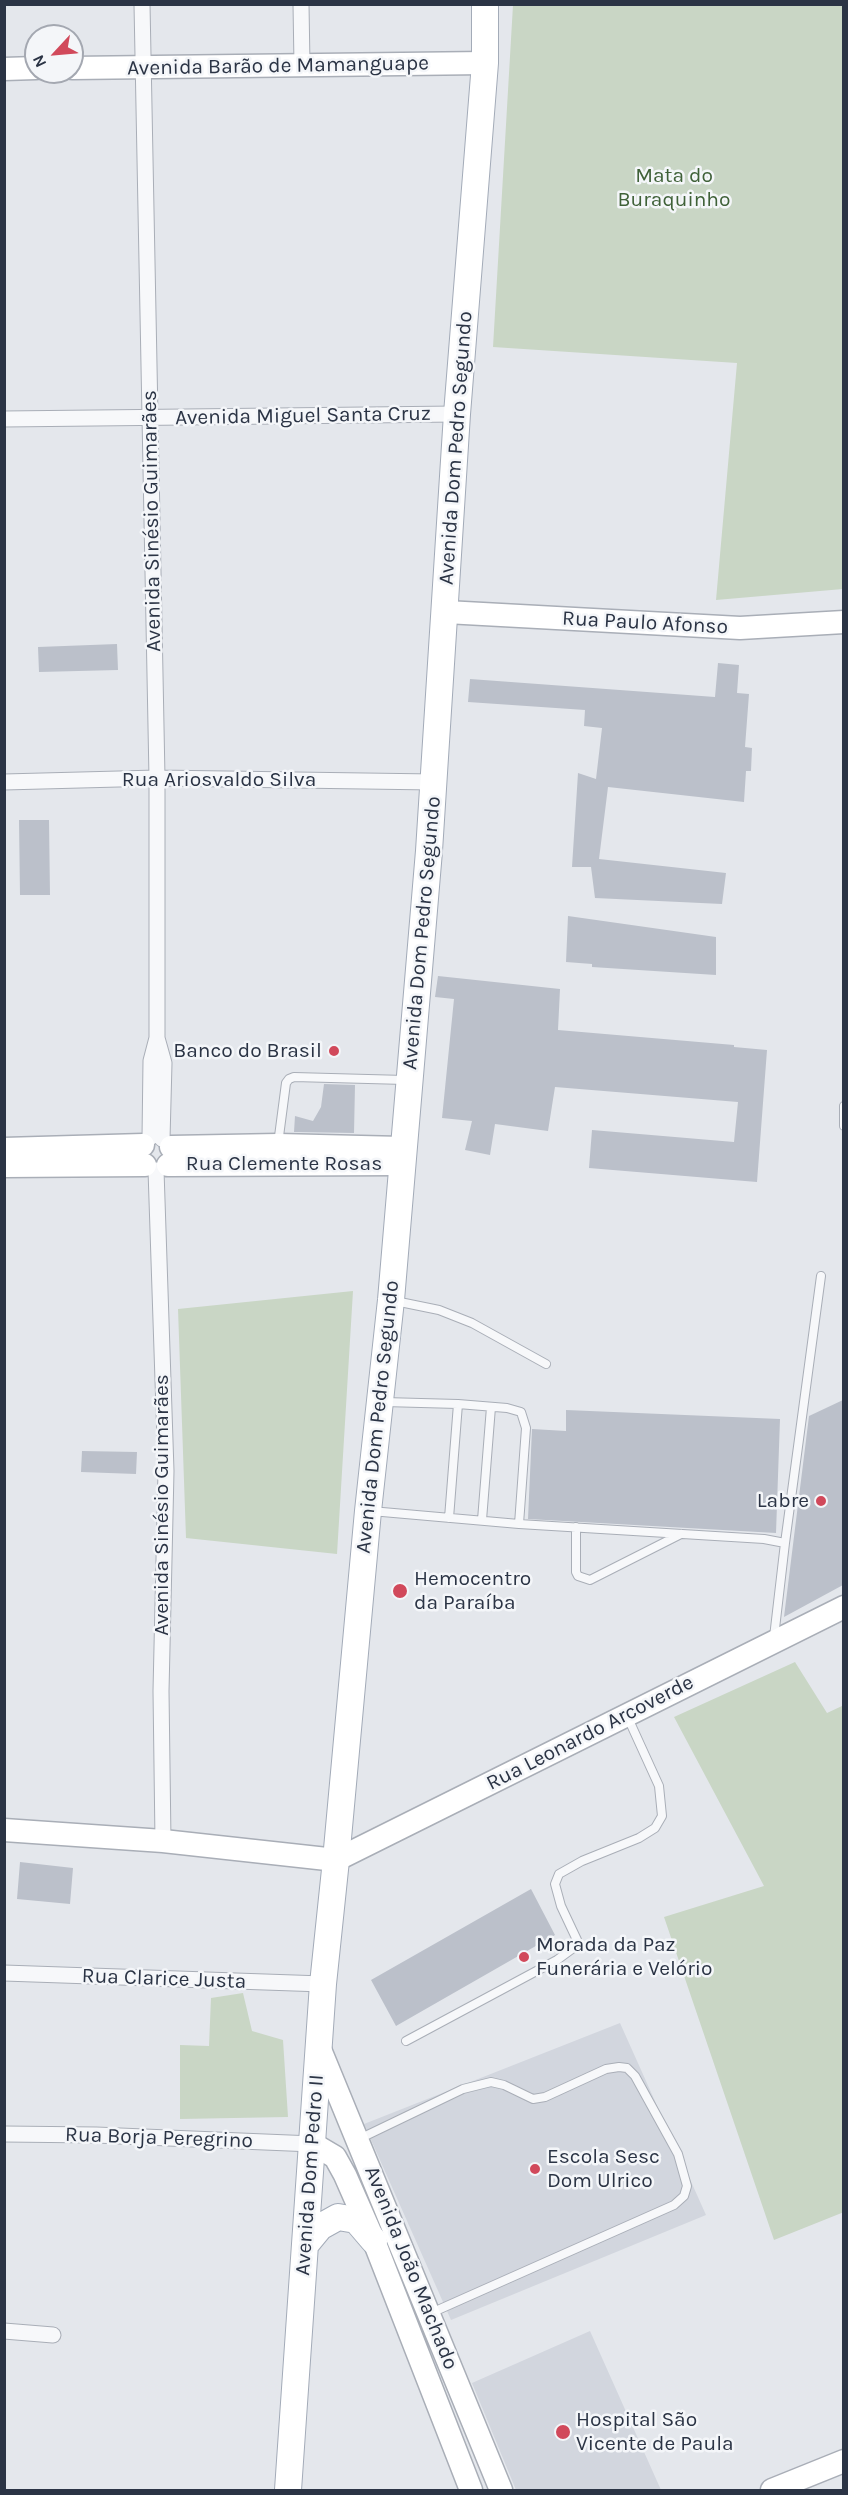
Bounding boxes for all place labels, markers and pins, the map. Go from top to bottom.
place label: Banco do Brasil [173,1038,322,1064]
marker: Banco do Brasil [327,1044,341,1058]
place label: Labre [757,1488,809,1514]
marker: Labre [814,1494,828,1508]
place label: Hemocentro da Paraíba [414,1566,531,1616]
marker: Hemocentro da Paraíba [391,1582,409,1600]
place label: Morada da Paz Funerária e Velório [536,1932,713,1982]
marker: Morada da Paz Funerária e Velório [517,1950,531,1964]
place label: Escola Sesc Dom Ulrico [547,2144,660,2194]
marker: Escola Sesc Dom Ulrico [528,2162,542,2176]
place label: Hospital São Vicente de Paula [576,2407,734,2457]
marker: Hospital São Vicente de Paula [554,2423,572,2441]

